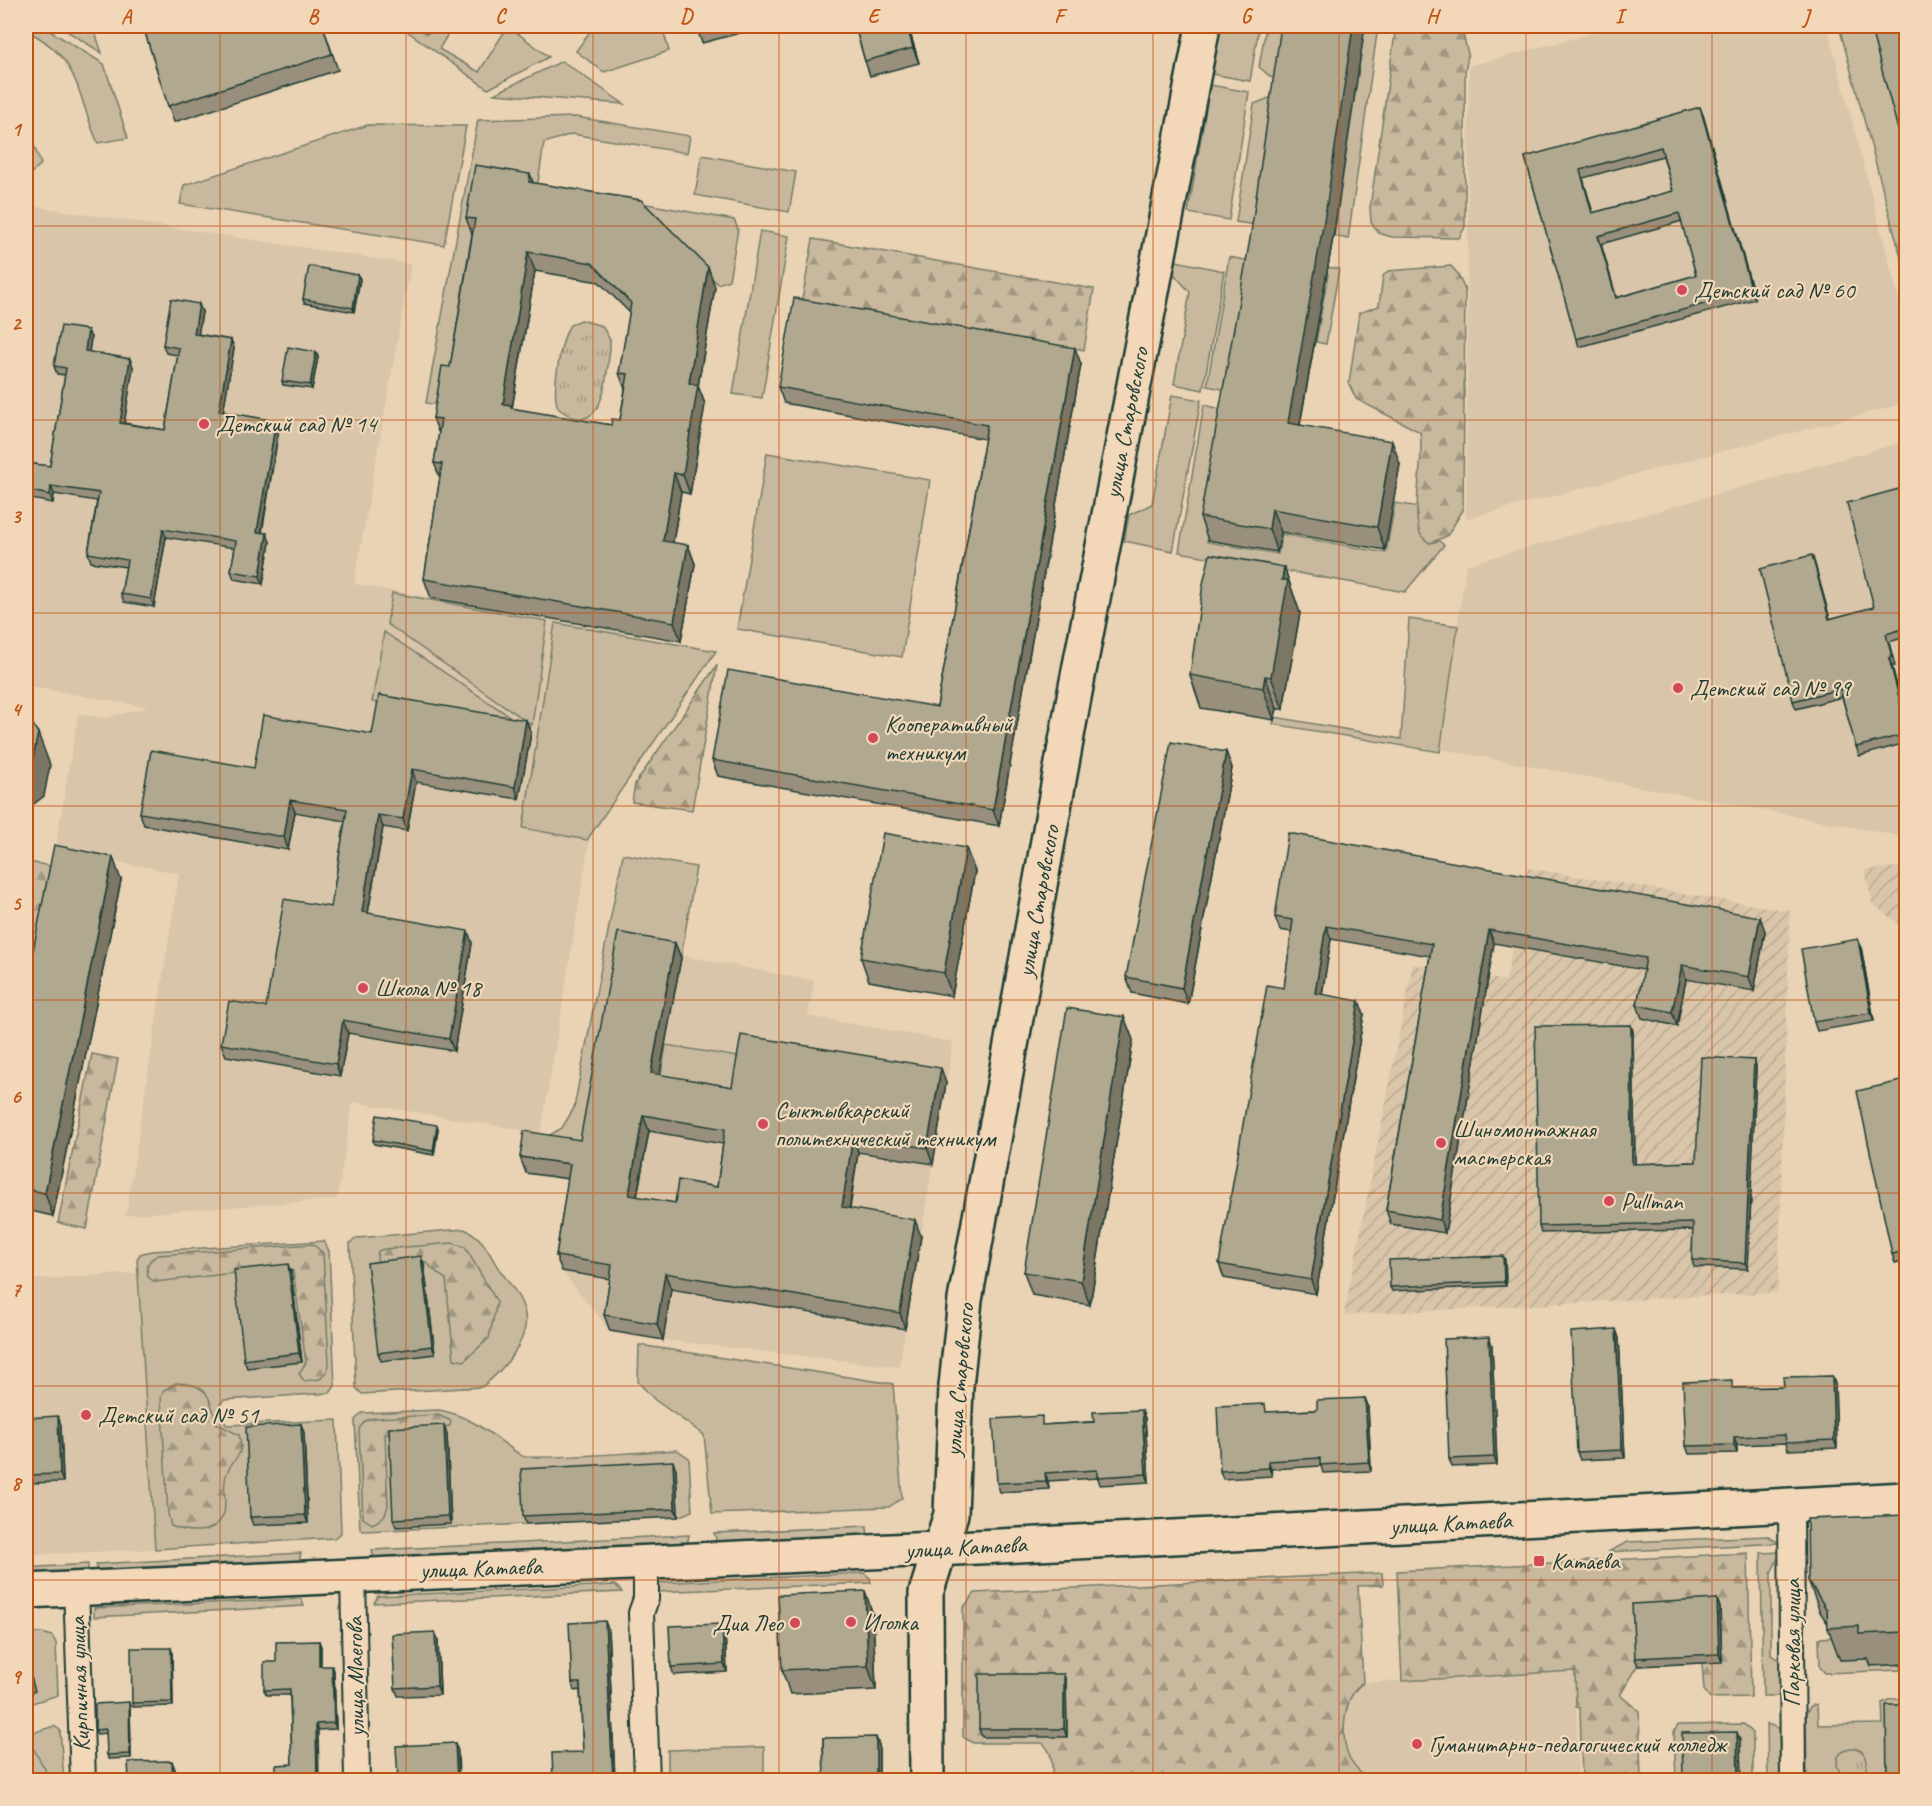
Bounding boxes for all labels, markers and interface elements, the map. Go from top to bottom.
text: A [121,4,133,29]
text: B [308,4,320,29]
text: C [495,4,507,29]
text: D [680,4,694,29]
text: E [868,4,882,29]
text: F [1054,4,1068,29]
text: G [1241,4,1254,29]
text: H [1426,4,1441,29]
text: I [1615,4,1628,29]
text: J [1801,4,1813,29]
text: 1 [12,117,23,142]
place label: Детский сад № 60 [1694,275,1857,305]
marker: Детский сад № 60 [1675,283,1689,297]
text: 2 [12,311,23,336]
street label: улица Старовского [1096,343,1156,503]
place label: Детский сад № 14 [216,409,379,439]
marker: Детский сад № 14 [197,417,211,431]
text: 3 [12,504,23,529]
place label: Детский сад № 99 [1690,673,1853,703]
marker: Детский сад № 99 [1671,681,1685,695]
text: 4 [12,697,24,722]
place label: Кооперативный техникум [885,709,1014,767]
marker: Кооперативный техникум [866,731,880,745]
street label: улица Старовского [1010,821,1066,981]
text: 5 [12,891,23,916]
place label: Школа № 18 [375,973,483,1003]
marker: Школа № 18 [356,981,370,995]
text: 6 [11,1084,22,1109]
place label: Сыктывкарский политехнический техникум [775,1095,997,1153]
place label: Шиномонтажная мастерская [1453,1114,1597,1172]
marker: Сыктывкарский политехнический техникум [756,1117,770,1131]
marker: Шиномонтажная мастерская [1434,1136,1448,1150]
place label: Pullman [1621,1186,1684,1216]
marker: Pullman [1602,1194,1616,1208]
text: 7 [12,1277,23,1302]
street label: улица Старовского [937,1301,981,1460]
place label: Детский сад № 51 [98,1400,260,1430]
marker: Детский сад № 51 [79,1408,93,1422]
text: 8 [12,1471,24,1496]
street label: улица Катаева [1387,1505,1514,1541]
street label: улица Катаева [902,1529,1029,1565]
place label: Катаева [1551,1546,1621,1576]
street label: улица Катаева [418,1551,544,1585]
marker: Катаева [1532,1554,1546,1568]
street label: Парковая улица [1777,1578,1807,1707]
place label: Иголка [863,1607,919,1637]
place label: Диа Лео [713,1608,785,1638]
street label: Кирпичная улица [62,1614,96,1752]
street label: улица Маегова [339,1615,371,1739]
marker: Иголка [844,1615,858,1629]
marker: Диа Лео [788,1616,802,1630]
text: 9 [12,1664,23,1689]
place label: Гуманитарно-педагогический колледж [1429,1729,1729,1759]
marker: Гуманитарно-педагогический колледж [1410,1737,1424,1751]

